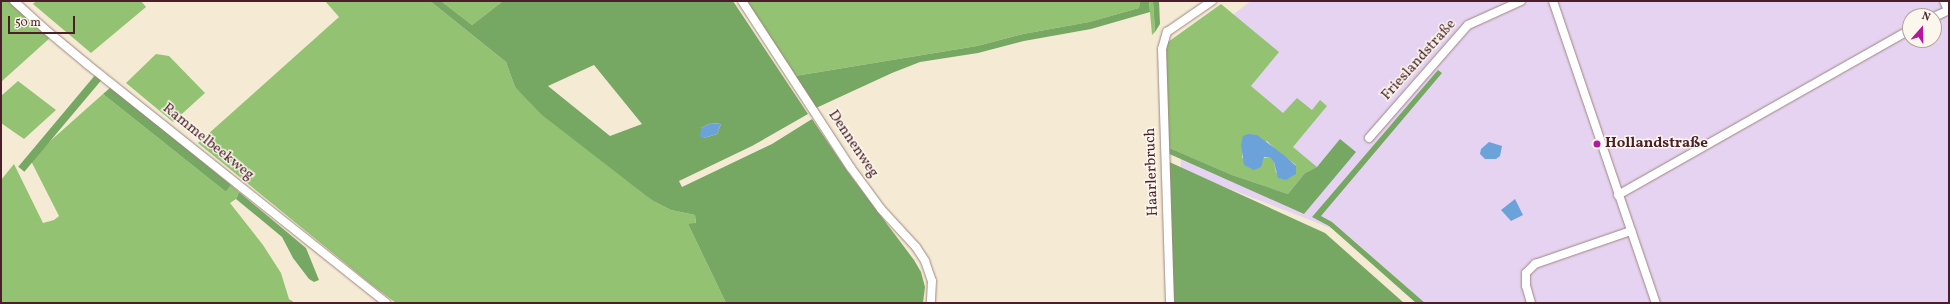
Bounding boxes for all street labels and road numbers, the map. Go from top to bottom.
street label: Frieslandstraße [1378,16,1460,104]
street label: Rammelbeekweg [159,100,257,184]
street label: Dennenweg [824,107,882,181]
street label: Haarlerbruch [1141,127,1163,217]

